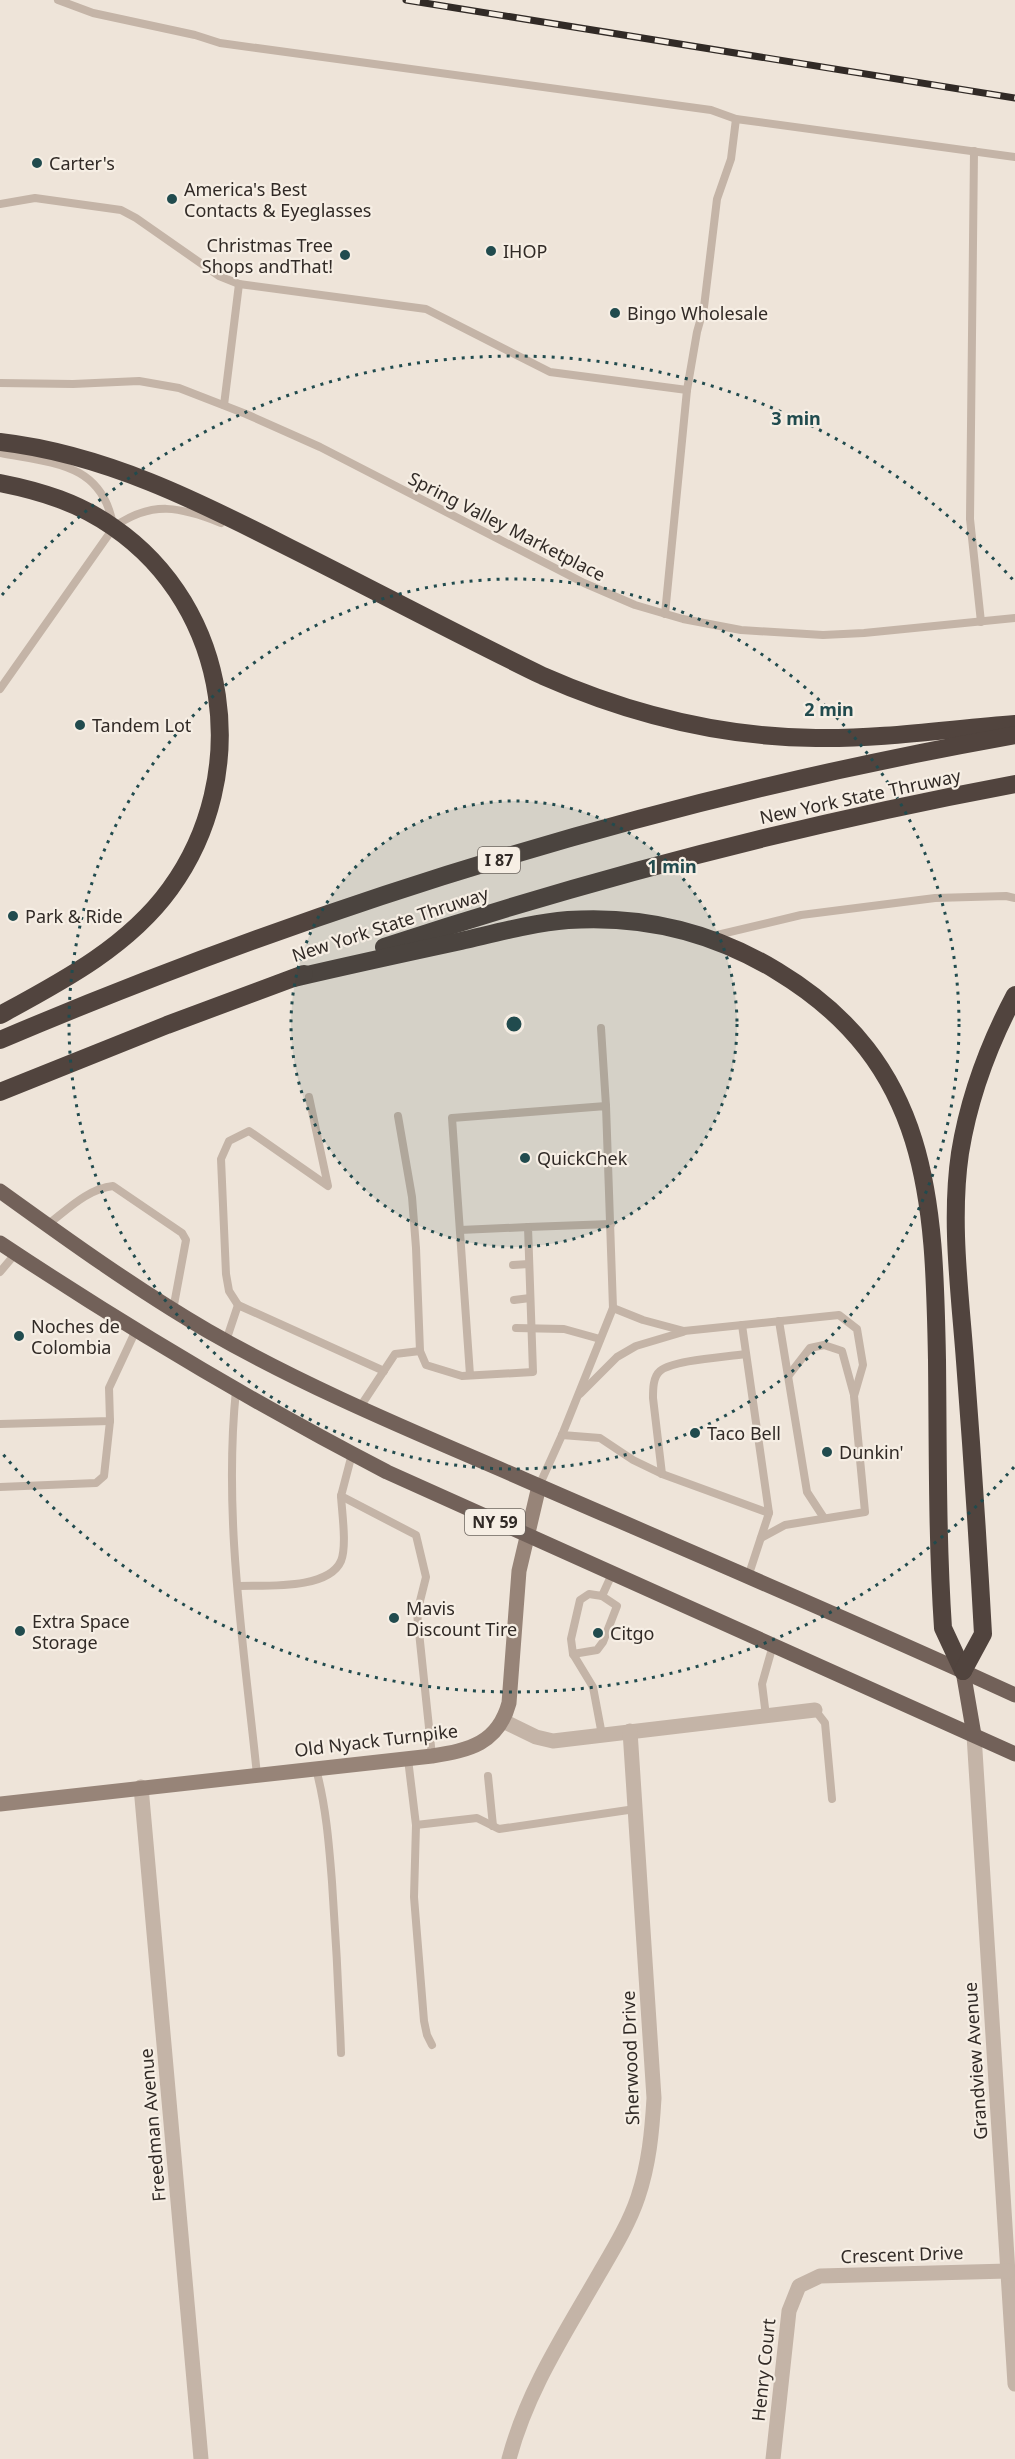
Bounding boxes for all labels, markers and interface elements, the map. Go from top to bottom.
place label: Carter's [49,151,115,175]
marker: Carter's [30,156,44,170]
place label: America's Best Contacts & Eyeglasses [184,177,371,222]
marker: America's Best Contacts & Eyeglasses [165,192,179,206]
place label: Christmas Tree Shops andThat! [202,233,333,278]
place label: IHOP [503,239,547,263]
marker: IHOP [484,244,498,258]
marker: Christmas Tree Shops andThat! [338,248,352,262]
place label: Bingo Wholesale [627,301,768,325]
marker: Bingo Wholesale [608,306,622,320]
text: 3 min [771,406,821,430]
street label: Spring Valley Marketplace [404,466,610,586]
text: 2 min [804,697,854,721]
place label: Tandem Lot [92,713,192,737]
marker: Tandem Lot [73,718,87,732]
street label: New York State Thruway [757,763,964,829]
road number: I 87 [478,847,520,873]
text: 1 min [647,854,697,878]
street label: New York State Thruway [289,881,492,967]
place label: Park & Ride [25,904,123,928]
marker: Park & Ride [6,909,20,923]
centre of rings [504,1014,524,1034]
place label: QuickChek [537,1146,628,1170]
marker: QuickChek [518,1151,532,1165]
place label: Noches de Colombia [31,1314,120,1359]
marker: Noches de Colombia [12,1329,26,1343]
place label: Taco Bell [707,1421,781,1445]
marker: Taco Bell [688,1426,702,1440]
place label: Dunkin' [839,1440,904,1464]
marker: Dunkin' [820,1445,834,1459]
road number: NY 59 [465,1509,525,1535]
place label: Mavis Discount Tire [406,1596,517,1641]
place label: Extra Space Storage [32,1609,130,1654]
marker: Mavis Discount Tire [387,1611,401,1625]
place label: Citgo [610,1621,654,1645]
marker: Extra Space Storage [13,1624,27,1638]
marker: Citgo [591,1626,605,1640]
street label: Old Nyack Turnpike [293,1718,459,1762]
street label: Grandview Avenue [958,1981,992,2141]
street label: Sherwood Drive [616,1990,644,2126]
street label: Freedman Avenue [133,2047,171,2203]
street label: Crescent Drive [840,2240,964,2268]
street label: Henry Court [746,2317,780,2423]

